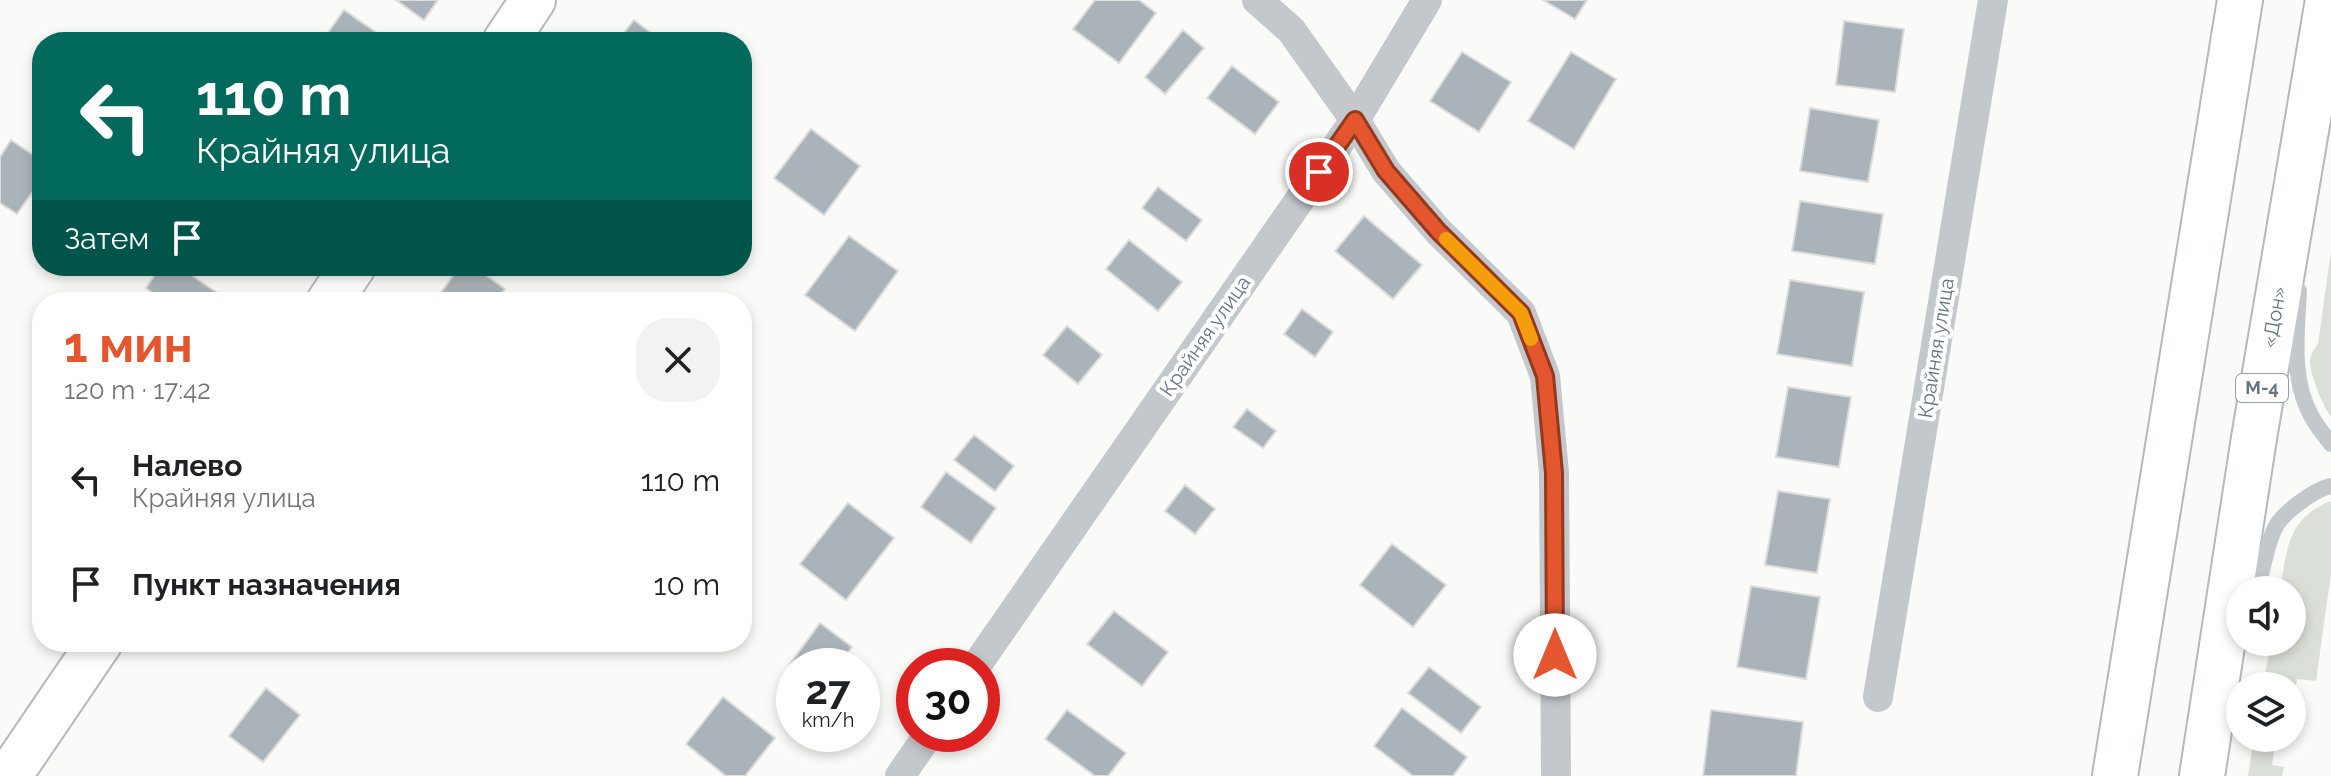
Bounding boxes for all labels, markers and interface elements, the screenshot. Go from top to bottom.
text: 110 m [196,62,351,128]
icon: left [64,64,168,168]
text: Крайняя улица [196,129,450,171]
pin [1285,138,1353,206]
icon: arrive [1297,150,1341,194]
icon: arrive [165,216,209,260]
text: Затем [64,221,149,256]
street label: Крайняя улица [1155,271,1255,401]
street label: Крайняя улица [1913,276,1959,420]
street label: «Дон» [2257,285,2291,349]
text: 1 мин [64,317,193,373]
button: close [636,318,720,402]
road number: М-4 [2236,374,2288,402]
text: 120 m · 17:42 [64,375,211,405]
text: Налево [132,448,242,483]
icon: left [64,458,108,502]
text: 110 m [641,463,720,498]
text: Крайняя улица [132,483,316,513]
icon: arrive [64,562,108,606]
text: Пункт назначения [132,567,401,602]
text: 10 m [654,567,720,602]
map controls [2226,576,2306,752]
button: sound [2226,576,2306,656]
position arrow [1513,613,1597,697]
speed limit sign: 30 [896,648,1000,752]
text: 27 [805,666,850,713]
button: layers [2226,672,2306,752]
text: km/h [802,708,854,732]

